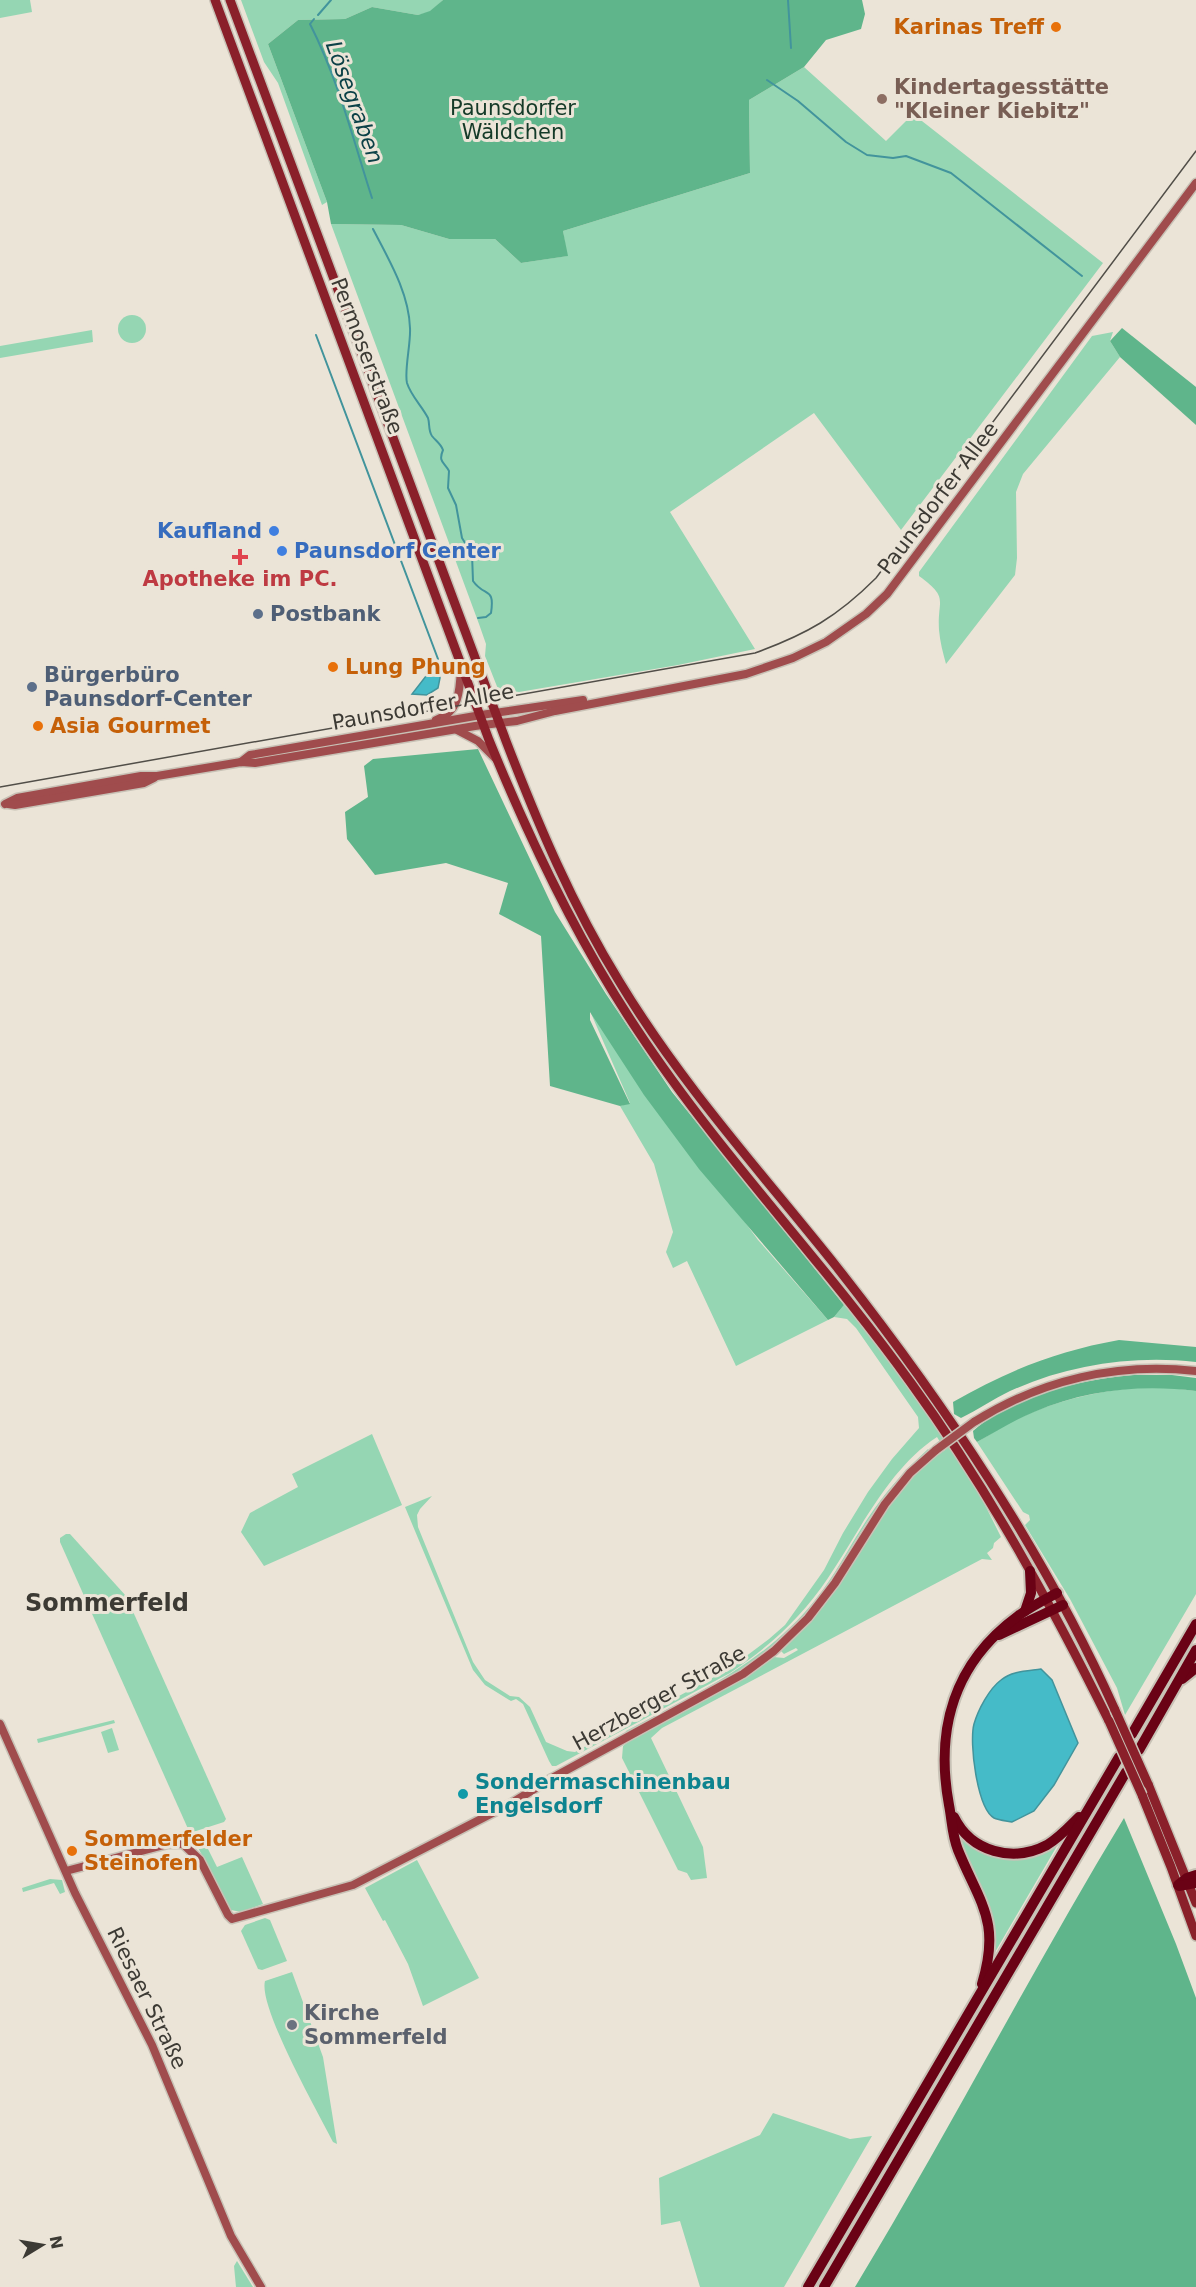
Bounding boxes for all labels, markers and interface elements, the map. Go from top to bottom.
place label: Karinas Treff [893,15,1045,39]
marker: Karinas Treff [1049,20,1063,34]
water label: Lösegraben [321,37,388,167]
place label: Kindertagesstätte "Kleiner Kiebitz" [894,75,1109,123]
marker: Kindertagesstätte "Kleiner Kiebitz" [875,92,889,106]
park label: Paunsdorfer Wäldchen [450,96,576,144]
street label: Permoserstraße [326,274,408,438]
street label: Paunsdorfer Allee [873,417,1003,579]
place label: Kaufland [157,519,262,543]
marker: Kaufland [267,524,281,538]
place label: Paunsdorf Center [294,539,502,563]
marker: Paunsdorf Center [275,544,289,558]
marker: Apotheke im PC. [233,550,247,564]
place label: Apotheke im PC. [142,567,338,591]
place label: Postbank [270,602,382,626]
marker: Postbank [251,607,265,621]
place label: Lung Phung [345,655,486,679]
marker: Lung Phung [326,660,340,674]
place label: Bürgerbüro Paunsdorf-Center [44,663,253,711]
street label: Paunsdorfer Allee [330,679,516,735]
marker: Bürgerbüro Paunsdorf-Center [25,680,39,694]
place label: Asia Gourmet [50,714,211,738]
marker: Asia Gourmet [31,719,45,733]
district label: Sommerfeld [25,1589,189,1617]
street label: Herzberger Straße [568,1641,750,1755]
place label: Sondermaschinenbau Engelsdorf [475,1770,731,1818]
marker: Sondermaschinenbau Engelsdorf [456,1787,470,1801]
place label: Sommerfelder Steinofen [84,1827,253,1875]
marker: Sommerfelder Steinofen [65,1844,79,1858]
street label: Riesaer Straße [102,1923,192,2073]
place label: Kirche Sommerfeld [304,2001,448,2049]
marker: Kirche Sommerfeld [285,2018,299,2032]
north arrow [12,2215,72,2275]
text: N [46,2234,67,2251]

